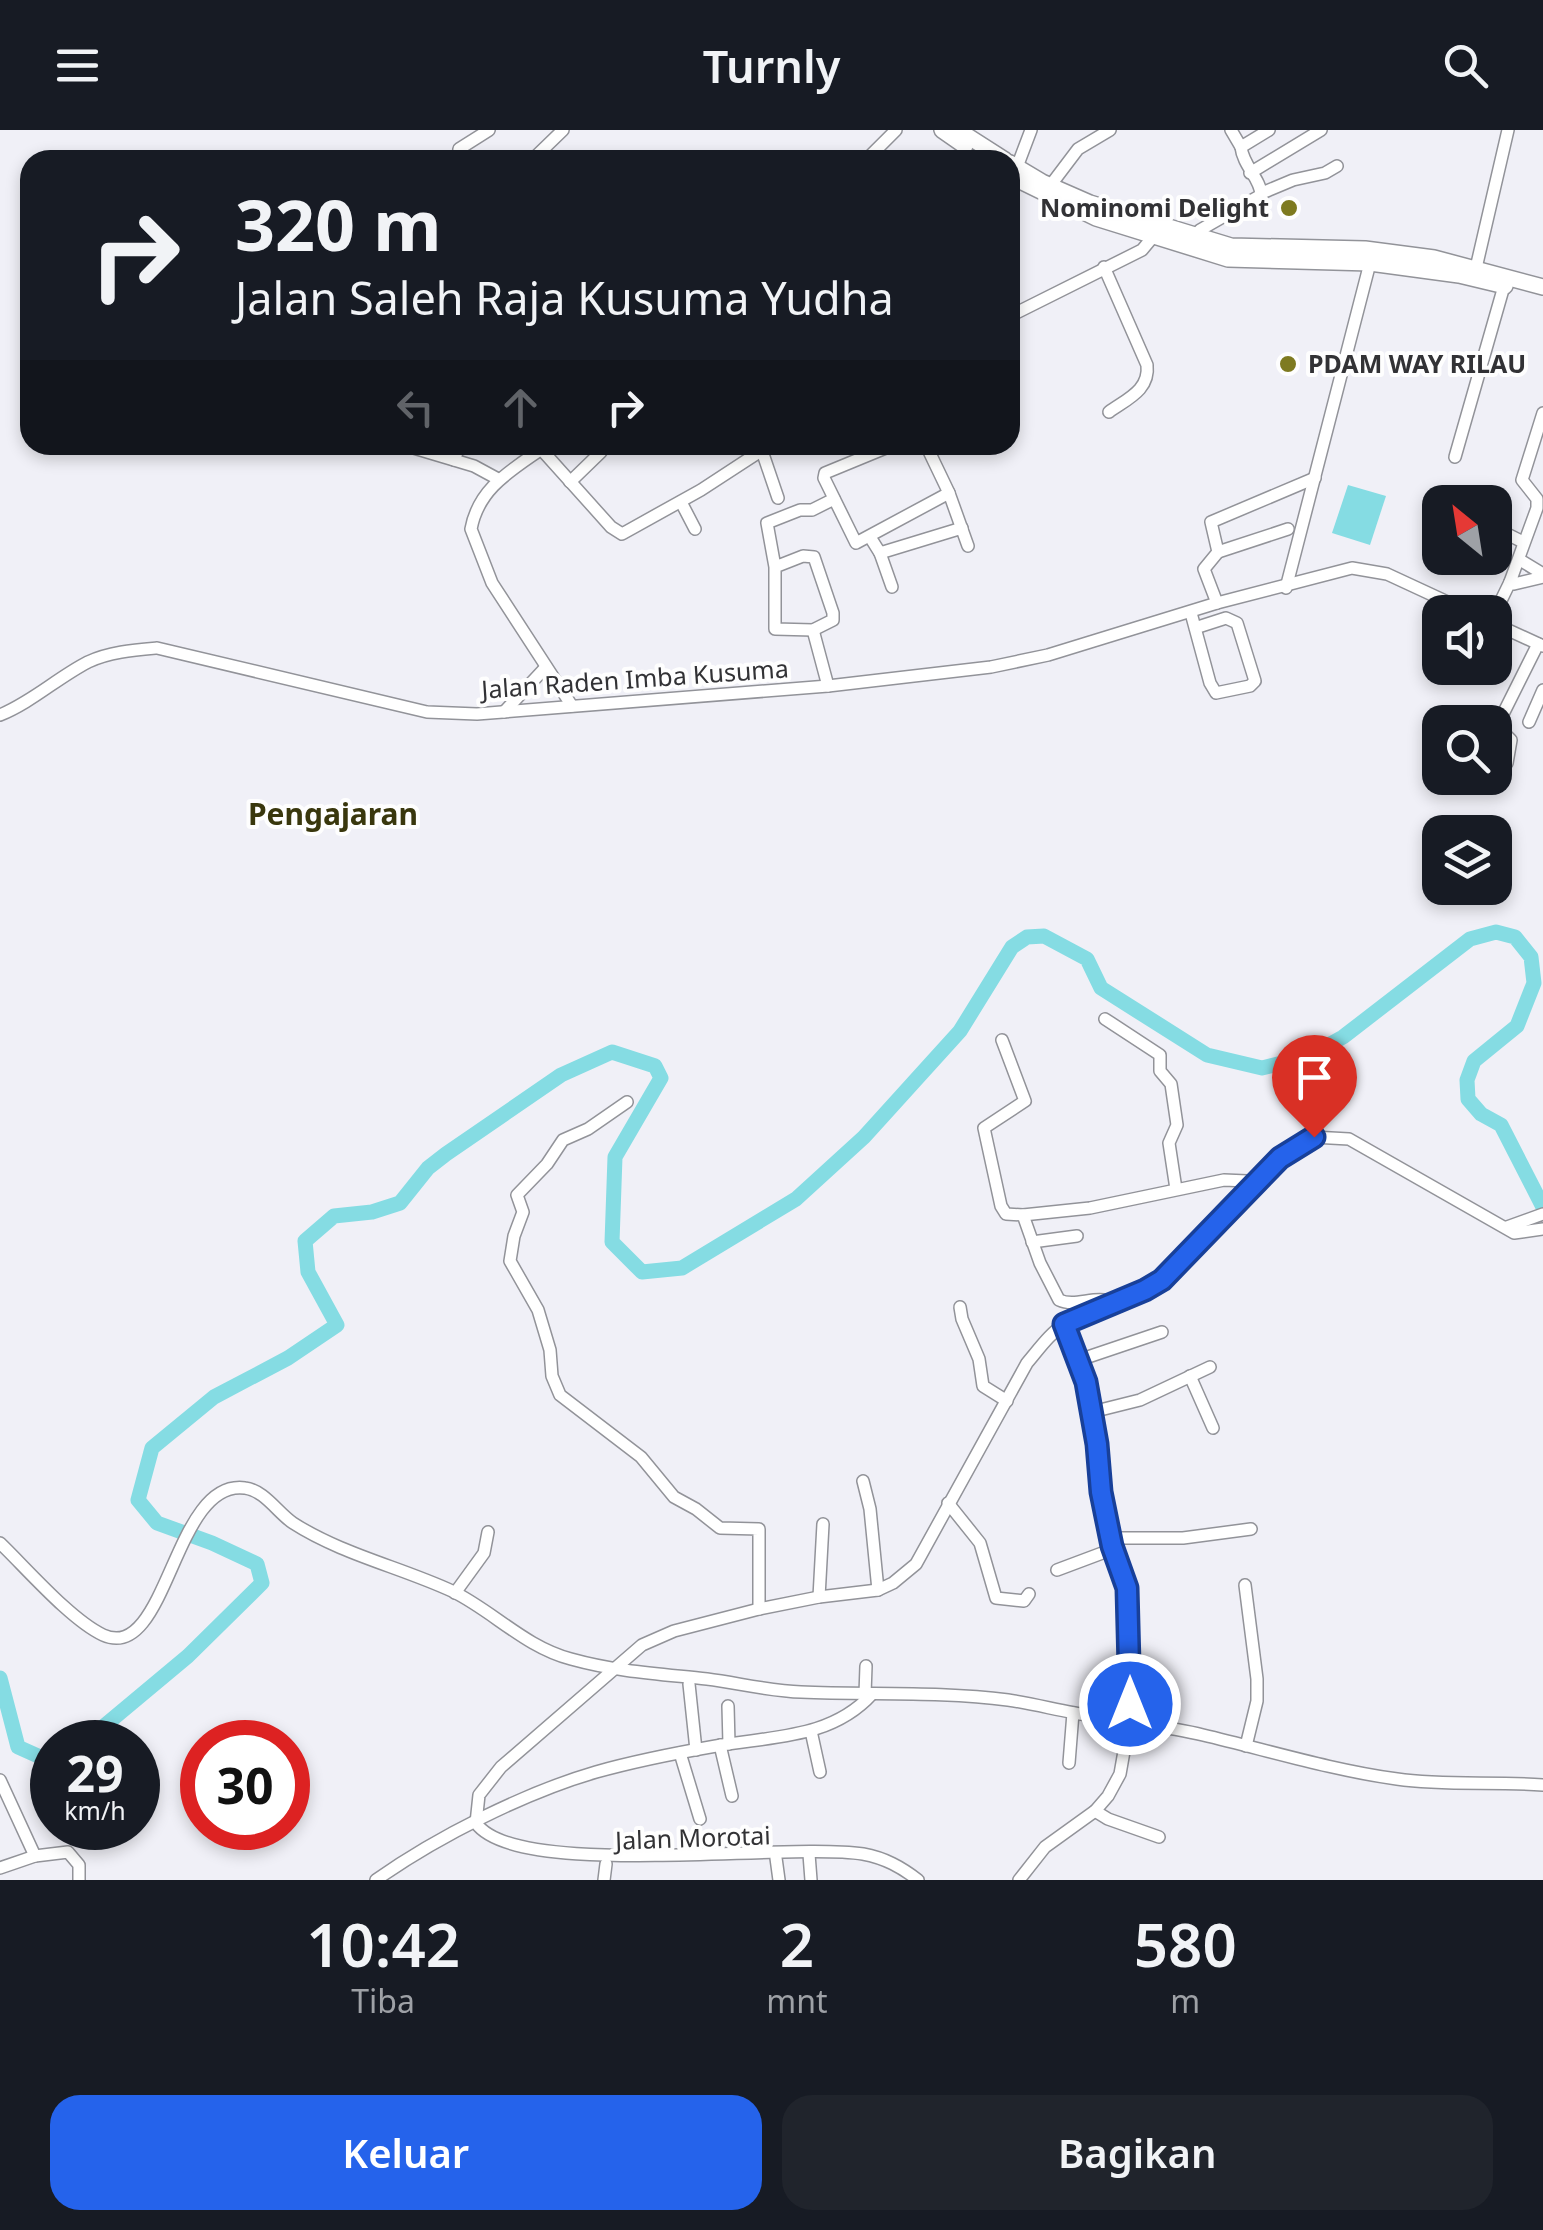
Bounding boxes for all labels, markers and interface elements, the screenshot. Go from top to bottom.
text: Turnly [703,35,840,96]
icon: menu [50,38,105,93]
icon: search [1438,38,1493,93]
text: 320 m [235,176,442,272]
icon: right [70,190,200,320]
place label: Nominomi Delight [1040,190,1269,224]
marker: Nominomi Delight [1278,197,1300,219]
text: Jalan Saleh Raja Kusuma Yudha [235,267,894,328]
place label: PDAM WAY RILAU [1308,346,1526,380]
marker: PDAM WAY RILAU [1277,353,1299,375]
icon: left [388,380,443,435]
icon: ahead [493,380,548,435]
icon: right [598,380,653,435]
north arrow [1422,485,1512,575]
map controls [1422,485,1512,905]
button: sound [1422,595,1512,685]
street label: Jalan Raden Imba Kusuma [478,650,790,706]
button: search [1422,705,1512,795]
district label: Pengajaran [248,793,418,834]
button: layers [1422,815,1512,905]
pin [1272,1035,1357,1138]
icon: arrive [1287,1050,1342,1105]
position arrow [1078,1652,1182,1756]
speed limit sign: 30 [180,1720,310,1850]
text: 29 [66,1739,124,1807]
text: km/h [64,1793,126,1827]
street label: Jalan Morotai [613,1817,771,1857]
text: 10:42 [306,1903,460,1985]
text: 2 [780,1903,814,1985]
text: 580 [1134,1903,1237,1985]
text: Tiba [351,1979,415,2022]
text: mnt [766,1979,828,2022]
text: m [1170,1979,1200,2022]
button: Keluar [50,2095,762,2210]
button: Bagikan [782,2095,1493,2210]

